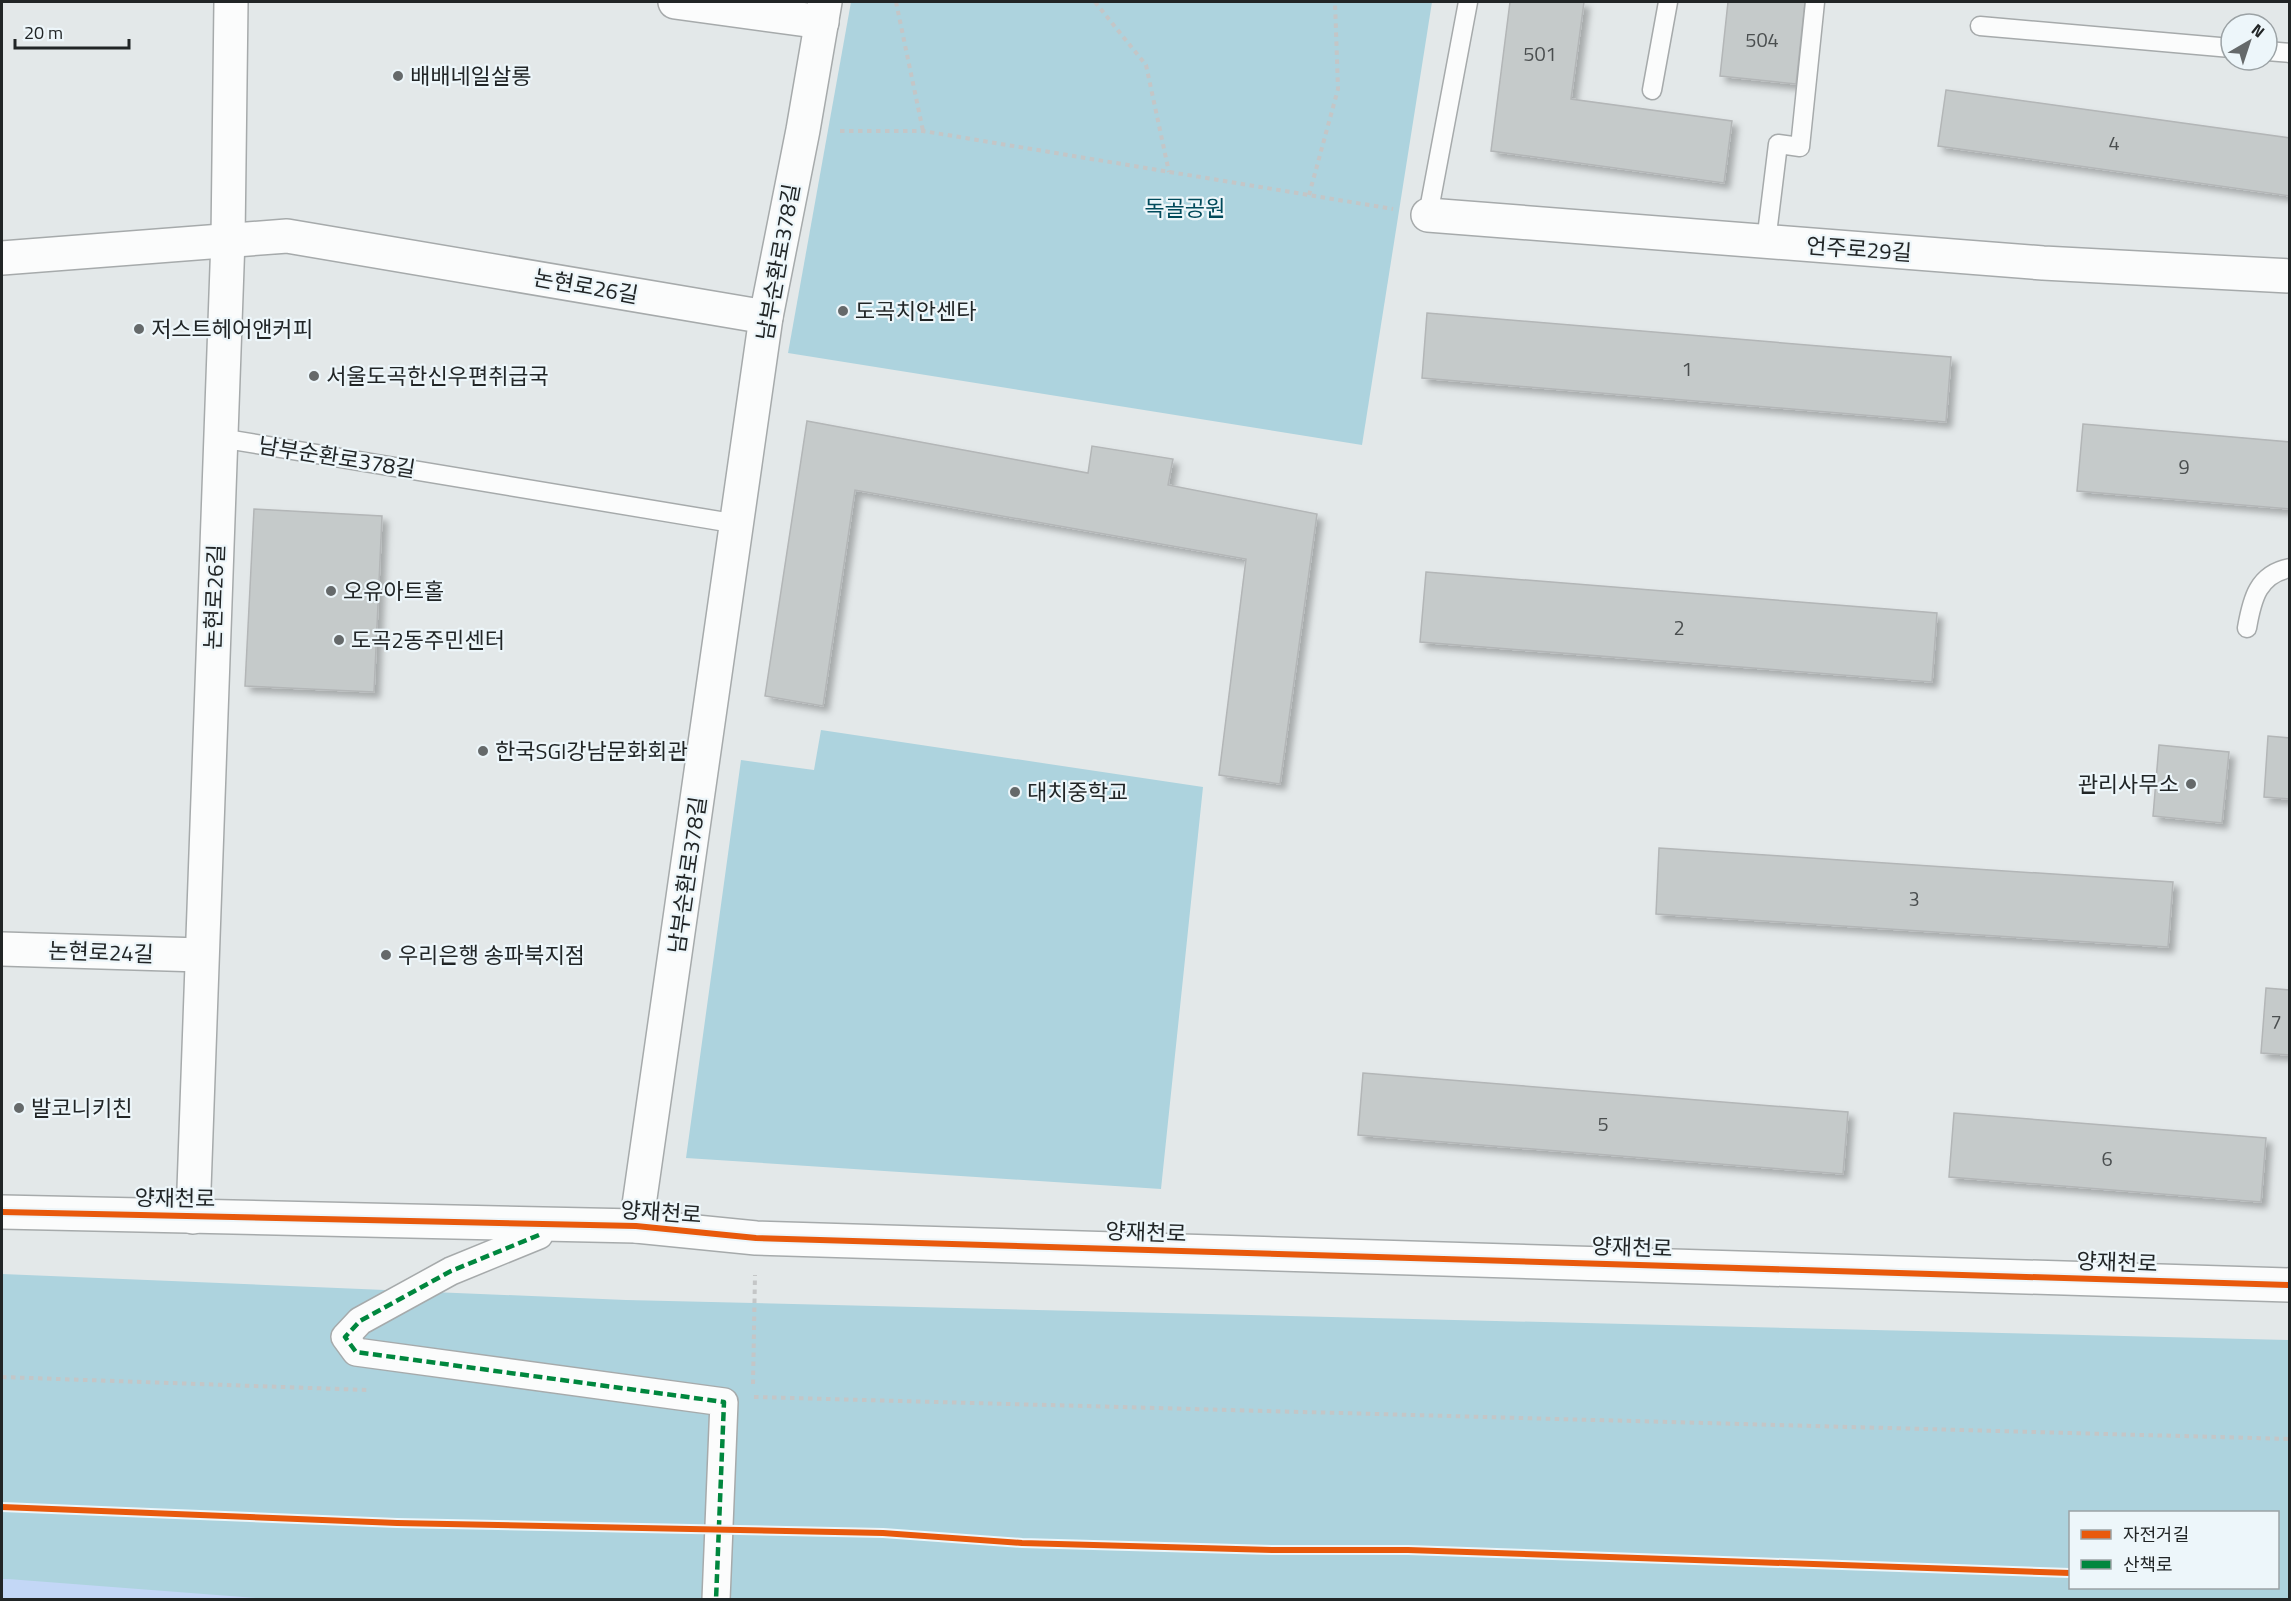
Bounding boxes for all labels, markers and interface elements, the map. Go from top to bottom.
scale bar [15,12,129,50]
north arrow [2219,12,2279,72]
text: N [2247,18,2270,43]
text: 20 m [24,19,63,46]
house number: 504 [1745,24,1779,55]
house number: 501 [1523,38,1557,69]
place label: 배배네일살롱 [410,59,531,93]
marker: 배배네일살롱 [391,69,405,83]
house number: 4 [2108,127,2120,158]
street label: 남부순환로378길 [748,181,808,343]
park label: 독골공원 [1145,191,1225,225]
street label: 언주로29길 [1805,228,1913,270]
street label: 논현로26길 [531,260,641,312]
place label: 도곡치안센타 [855,294,976,328]
marker: 도곡치안센타 [836,304,850,318]
place label: 저스트헤어앤커피 [151,312,313,346]
marker: 저스트헤어앤커피 [132,322,146,336]
house number: 1 [1681,353,1693,384]
place label: 서울도곡한신우편취급국 [326,359,549,393]
marker: 서울도곡한신우편취급국 [307,369,321,383]
street label: 남부순환로378길 [256,428,418,486]
house number: 9 [2178,451,2190,482]
street label: 논현로26길 [195,544,233,650]
place label: 오유아트홀 [343,574,444,608]
marker: 오유아트홀 [324,584,338,598]
house number: 2 [1673,612,1685,643]
place label: 도곡2동주민센터 [351,623,505,657]
marker: 도곡2동주민센터 [332,633,346,647]
place label: 한국SGI강남문화회관 [495,734,688,768]
marker: 한국SGI강남문화회관 [476,744,490,758]
place label: 관리사무소 [2078,767,2179,801]
place label: 대치중학교 [1027,775,1128,809]
marker: 관리사무소 [2184,777,2198,791]
marker: 대치중학교 [1008,785,1022,799]
street label: 남부순환로378길 [659,794,715,956]
house number: 3 [1908,883,1920,914]
street label: 논현로24길 [48,933,154,971]
place label: 우리은행 송파북지점 [398,938,585,972]
marker: 우리은행 송파북지점 [379,948,393,962]
house number: 7 [2270,1006,2282,1037]
place label: 발코니키친 [31,1091,132,1125]
marker: 발코니키친 [12,1101,26,1115]
house number: 5 [1597,1108,1609,1139]
house number: 6 [2101,1143,2113,1174]
street label: 양재천로 [134,1180,216,1216]
street label: 양재천로 [619,1192,703,1232]
street label: 양재천로 [1105,1214,1187,1250]
street label: 양재천로 [1591,1229,1673,1265]
street label: 양재천로 [2076,1244,2158,1280]
legend [2069,1511,2279,1589]
text: 자전거길 [2123,1521,2189,1548]
text: 산책로 [2123,1551,2173,1578]

